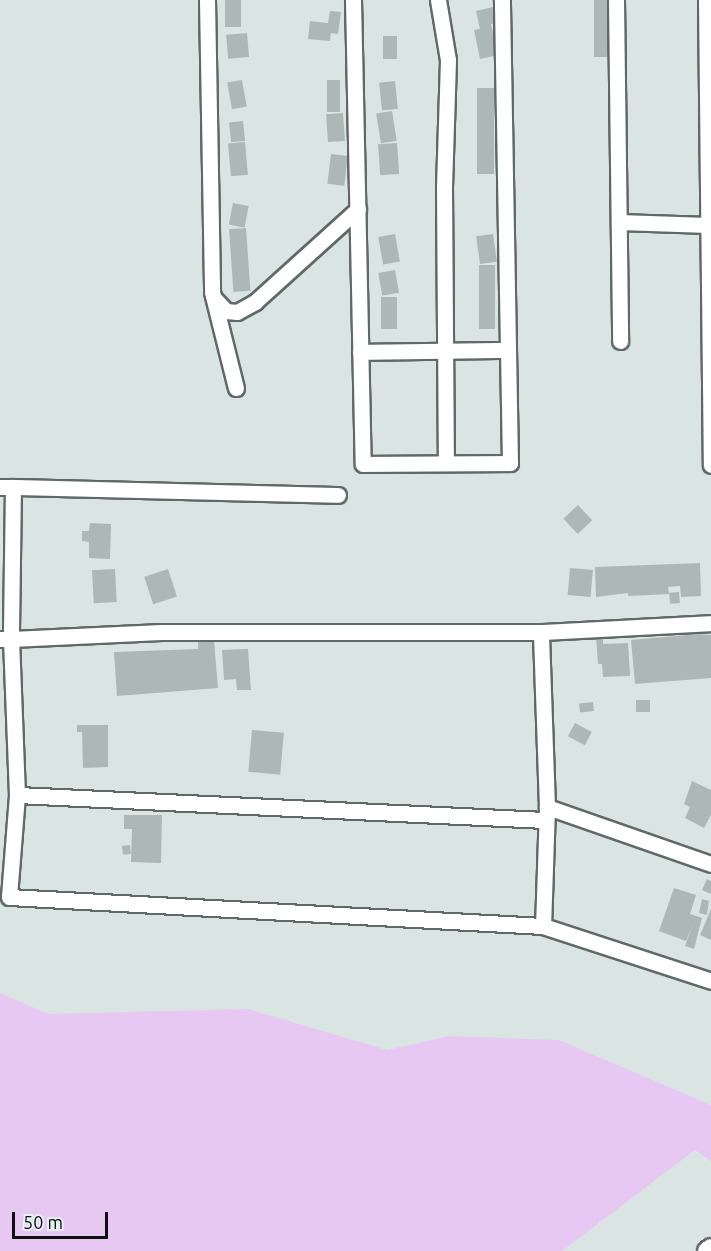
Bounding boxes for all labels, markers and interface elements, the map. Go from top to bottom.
scale bar [15,1200,111,1238]
text: 50 m [23,1212,63,1232]

